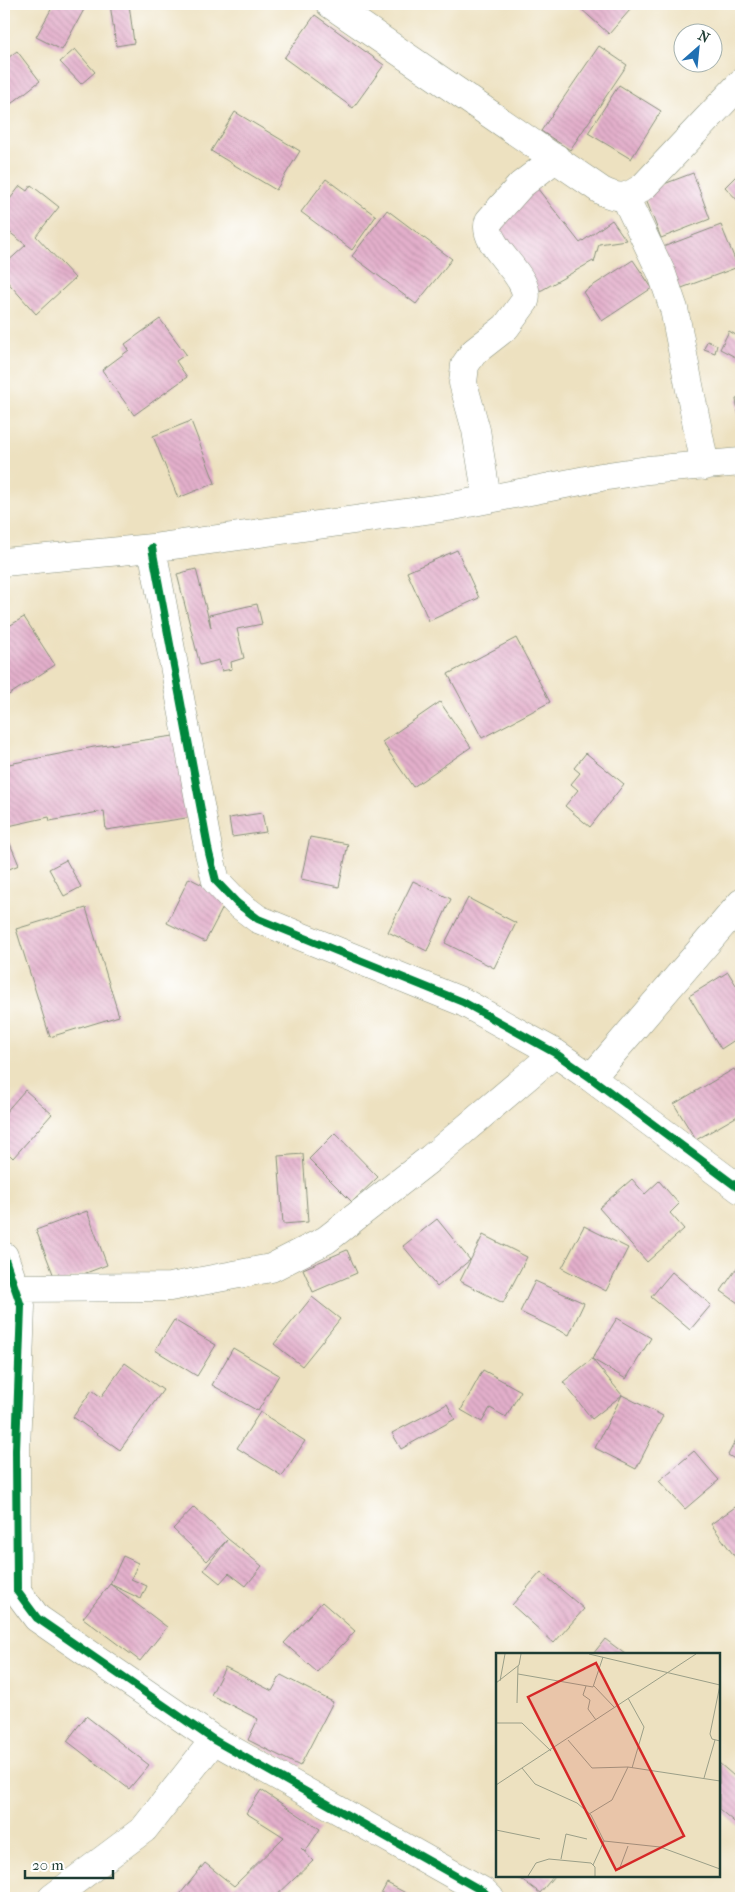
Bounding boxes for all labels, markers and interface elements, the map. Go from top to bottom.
north arrow [672,22,722,72]
text: N [695,27,713,47]
inset map [496,1653,720,1877]
scale bar [25,1847,112,1879]
text: 20 m [32,1856,64,1874]

